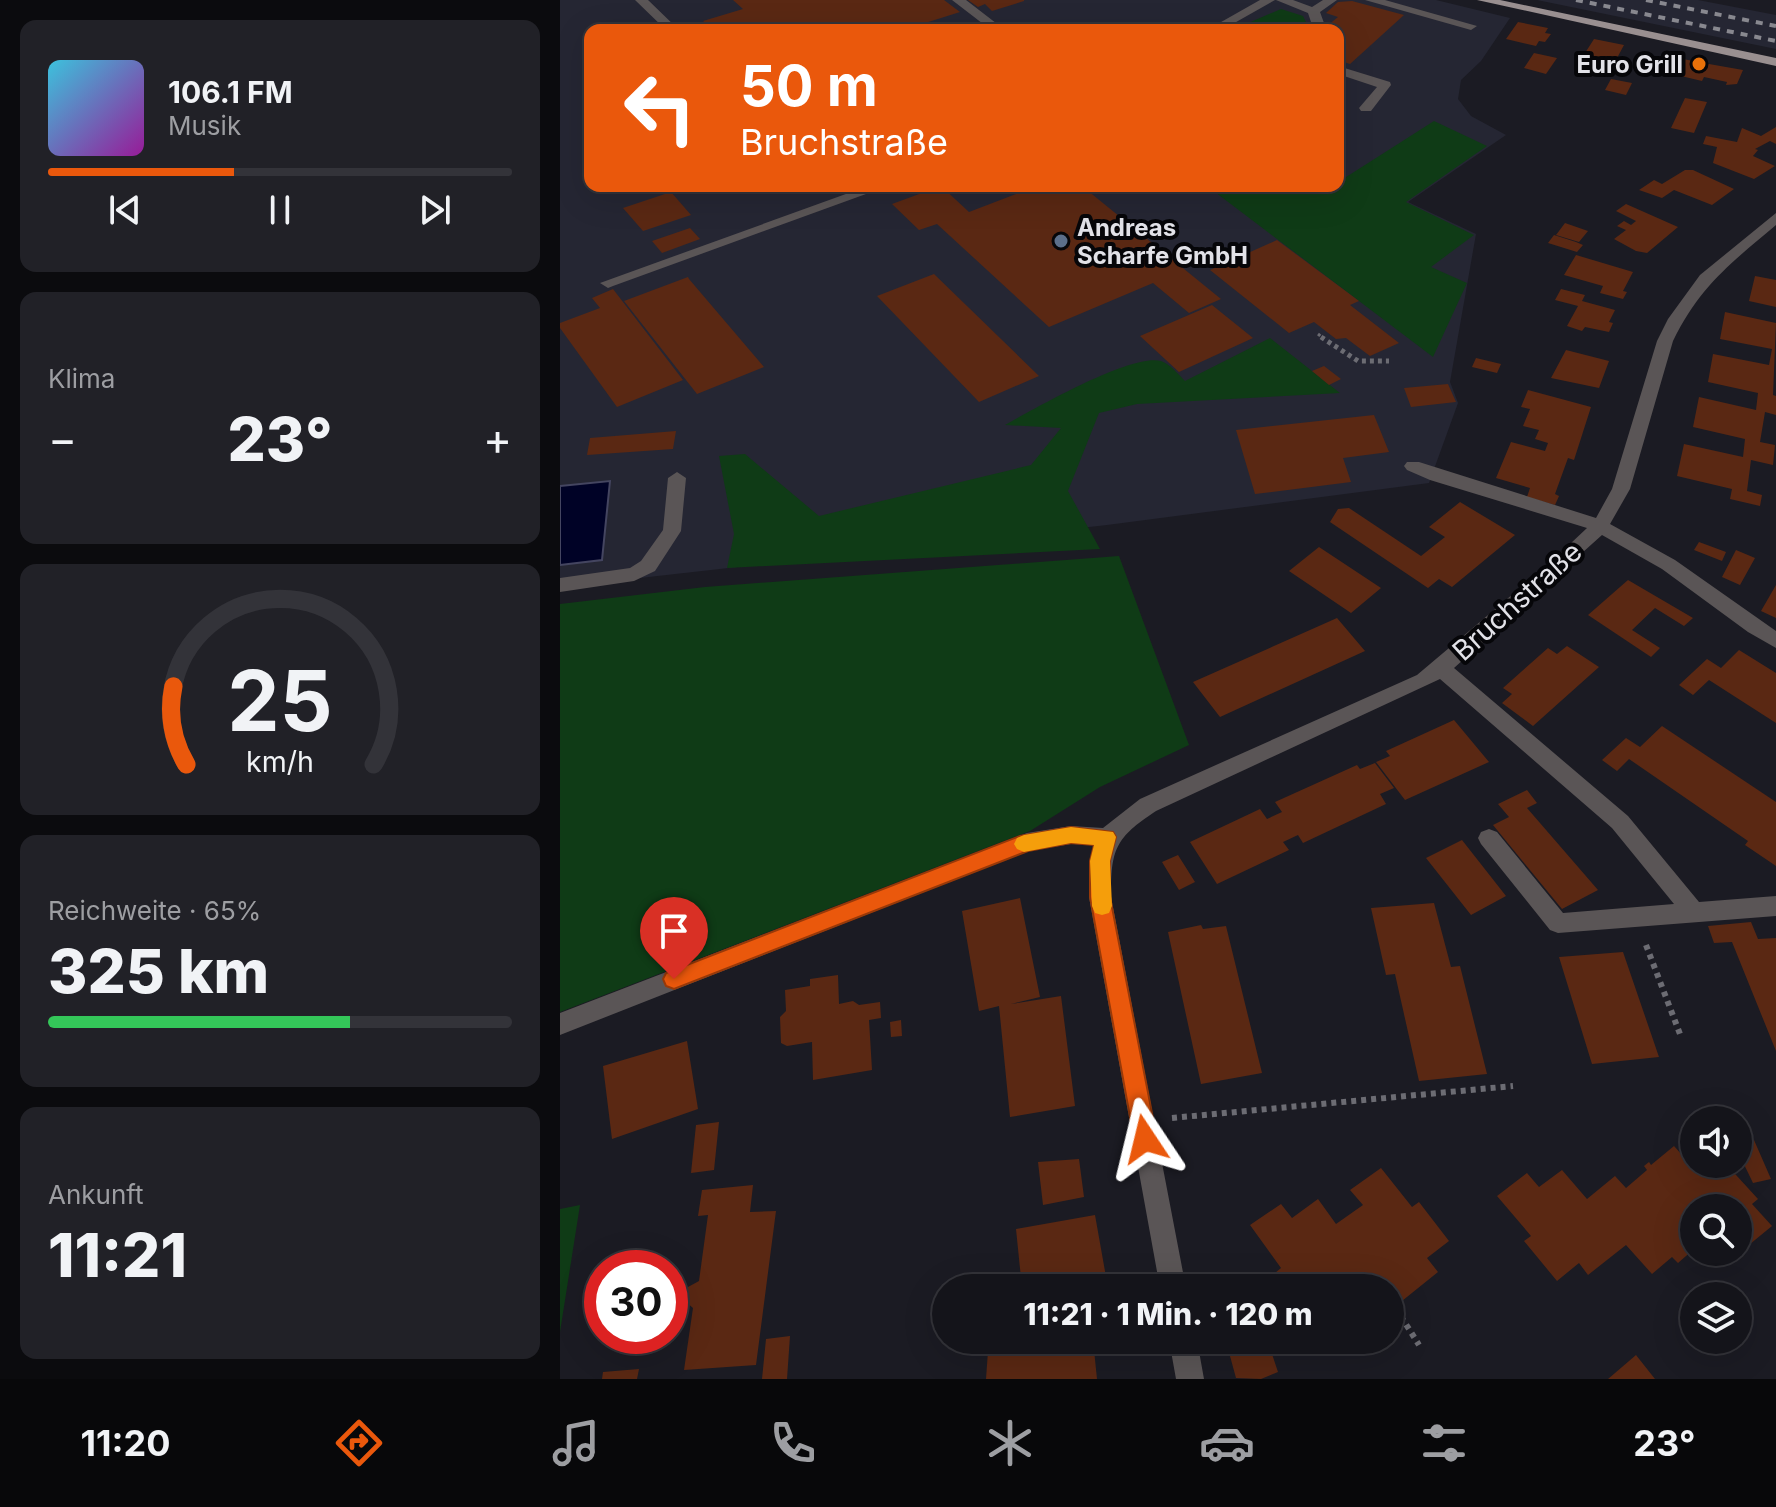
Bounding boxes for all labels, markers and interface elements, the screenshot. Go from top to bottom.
place label: Euro Grill [1576,50,1683,79]
text: 50 m [740,52,878,120]
marker: Euro Grill [1690,55,1708,73]
icon: left [608,56,712,160]
text: 106.1 FM [168,74,293,110]
text: Musik [168,110,241,141]
text: Bruchstraße [740,120,948,164]
icon: previous [103,188,147,232]
icon: pause [258,188,302,232]
icon: next [413,188,457,232]
place label: Andreas Scharfe GmbH [1077,213,1248,270]
marker: Andreas Scharfe GmbH [1052,232,1070,250]
text: Klima [48,363,115,394]
text: 23° [227,403,333,475]
text: − [48,412,77,466]
text: + [483,412,512,466]
street label: Bruchstraße [1446,534,1588,668]
text: 25 [227,650,333,751]
text: km/h [246,745,314,780]
text: Reichweite · 65% [48,895,261,926]
pin [640,897,708,979]
icon: arrive [652,909,696,953]
text: 325 km [48,935,269,1007]
position arrow [1103,1097,1187,1181]
map controls [1680,1106,1752,1354]
button: sound [1680,1106,1752,1178]
text: Ankunft [48,1179,144,1210]
button: search [1680,1194,1752,1266]
text: 11:21 [48,1219,187,1291]
speed limit sign: 30 [584,1250,688,1354]
button: layers [1680,1282,1752,1354]
text: 11:21 · 1 Min. · 120 m [1023,1296,1313,1332]
icon: directions [331,1415,387,1471]
icon: music [548,1415,604,1471]
icon: phone [765,1415,821,1471]
icon: climate [982,1415,1038,1471]
icon: car [1199,1415,1255,1471]
icon: filters [1416,1415,1472,1471]
text: 11:20 [80,1421,171,1465]
text: 23° [1633,1421,1696,1465]

